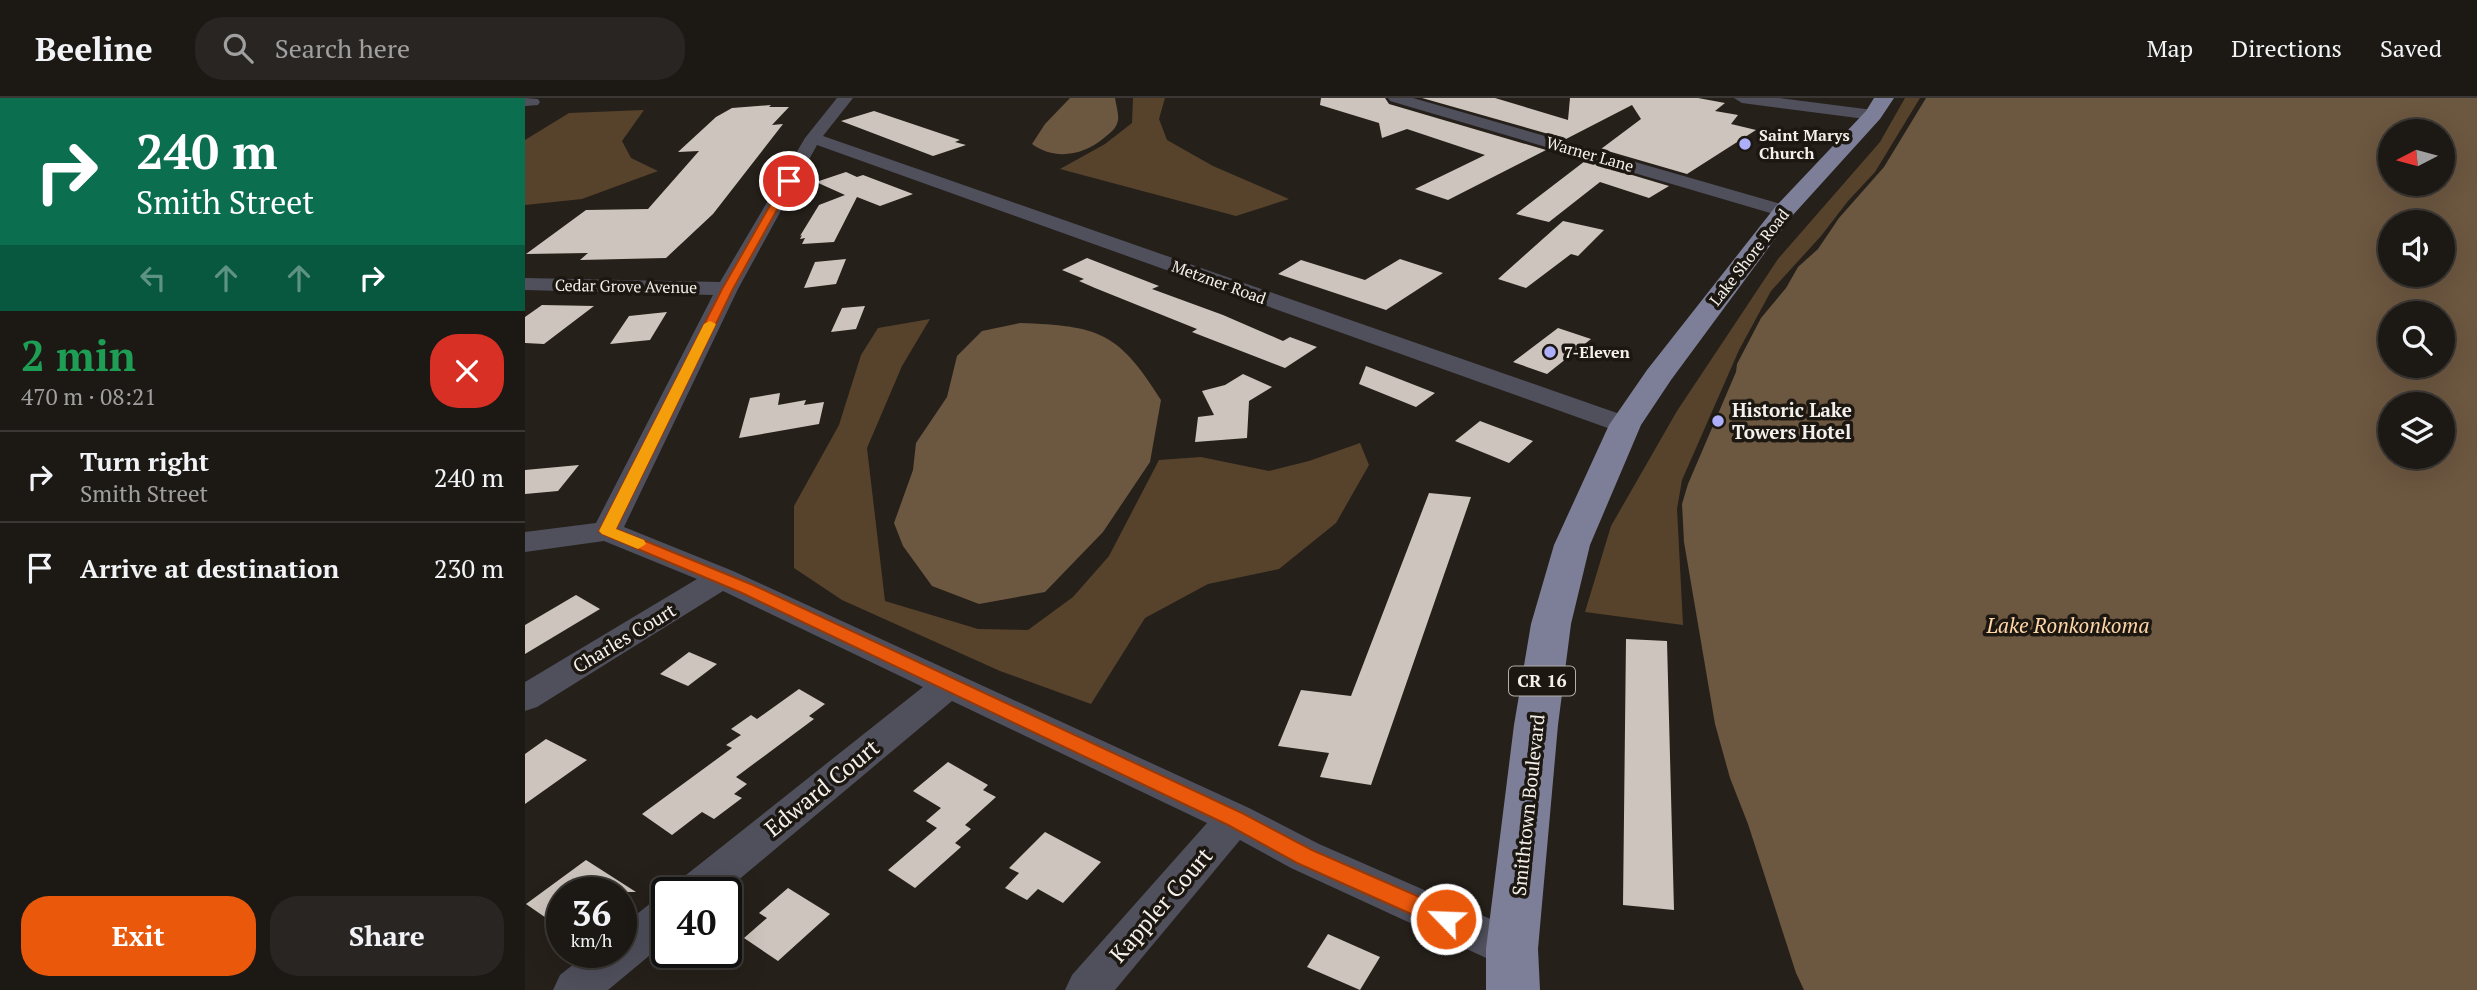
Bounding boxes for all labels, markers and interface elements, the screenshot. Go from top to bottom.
search box [195,17,685,80]
text: Beeline [35,27,153,70]
icon: search [219,29,257,67]
text: Search here [275,31,410,65]
text: Map [2147,32,2193,64]
text: Directions [2231,32,2342,64]
text: Saved [2380,32,2442,64]
text: 240 m [136,118,278,183]
north arrow [2378,119,2455,196]
map controls [2378,119,2455,469]
place label: Saint Marys Church [1759,124,1850,164]
icon: right [21,126,112,217]
street label: Warner Lane [1544,131,1636,177]
marker: Saint Marys Church [1737,136,1753,152]
pin [759,151,819,211]
icon: arrive [770,162,808,200]
text: Smith Street [136,181,314,223]
street label: Lake Shore Road [1704,204,1794,310]
button: sound [2378,210,2455,287]
street label: Metzner Road [1169,255,1269,309]
icon: left [134,259,172,297]
icon: ahead [207,259,245,297]
icon: ahead [280,259,318,297]
icon: right [353,259,391,297]
street label: Cedar Grove Avenue [555,274,697,298]
button: search [2378,301,2455,378]
text: 2 min [21,327,136,383]
button: close [430,334,504,408]
place label: 7-Eleven [1564,341,1631,363]
marker: 7-Eleven [1542,344,1558,360]
text: 470 m · 08:21 [21,381,156,412]
button: layers [2378,392,2455,469]
place label: Historic Lake Towers Hotel [1732,397,1852,444]
marker: Historic Lake Towers Hotel [1710,413,1726,429]
text: Turn right [80,444,209,478]
icon: right [21,458,59,496]
text: 240 m [434,460,504,494]
text: Smith Street [80,478,208,509]
icon: arrive [21,549,59,587]
text: Arrive at destination [80,551,339,585]
text: 230 m [434,551,504,585]
street label: Charles Court [568,597,680,678]
water label: Lake Ronkonkoma [1986,611,2149,639]
road number: CR 16 [1509,666,1575,696]
street label: Smithtown Boulevard [1506,712,1550,897]
street label: Edward Court [758,731,886,843]
street label: Kappler Court [1102,840,1220,969]
speed limit sign: 40 [651,877,742,968]
position arrow [1409,882,1483,956]
text: 36 [572,890,611,936]
button: Exit [21,896,256,976]
button: Share [270,896,504,976]
text: km/h [571,928,612,952]

